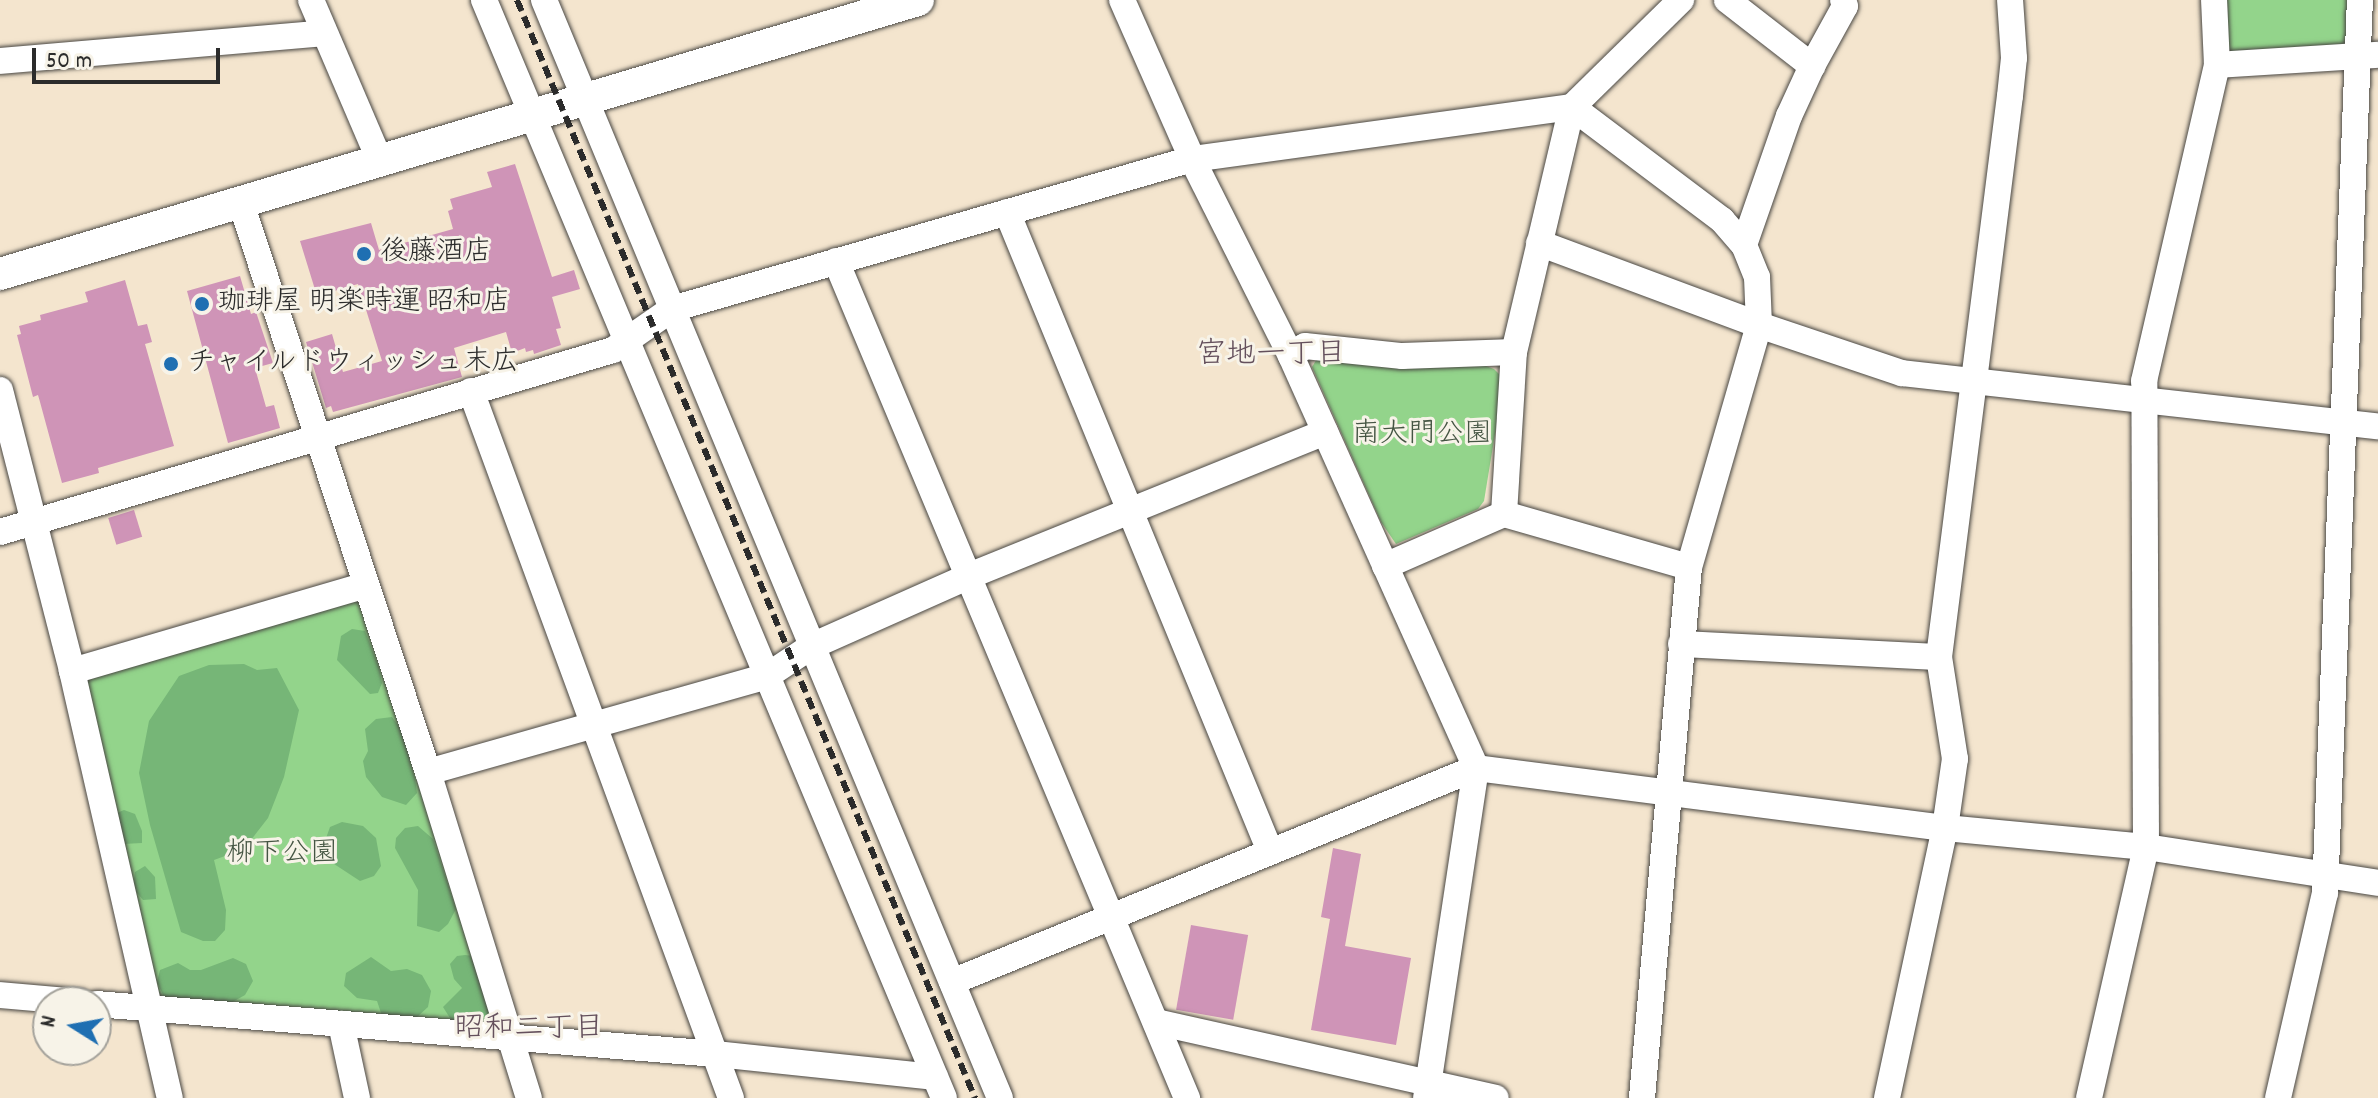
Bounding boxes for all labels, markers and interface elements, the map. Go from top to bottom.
scale bar [36,32,224,82]
text: 50 m [46,45,92,79]
place label: 後藤酒店 [380,237,492,271]
marker: 後藤酒店 [355,245,373,263]
place label: 珈琲屋 明楽時運 昭和店 [218,287,511,321]
marker: 珈琲屋 明楽時運 昭和店 [193,295,211,313]
district label: 宮地一丁目 [1196,339,1346,375]
place label: チャイルドウィッシュ末広 [187,347,523,381]
marker: チャイルドウィッシュ末広 [162,355,180,373]
park label: 南大門公園 [1352,419,1492,453]
park label: 柳下公園 [226,838,338,872]
north arrow [32,986,112,1066]
text: N [34,1013,66,1030]
district label: 昭和二丁目 [454,1013,604,1049]

